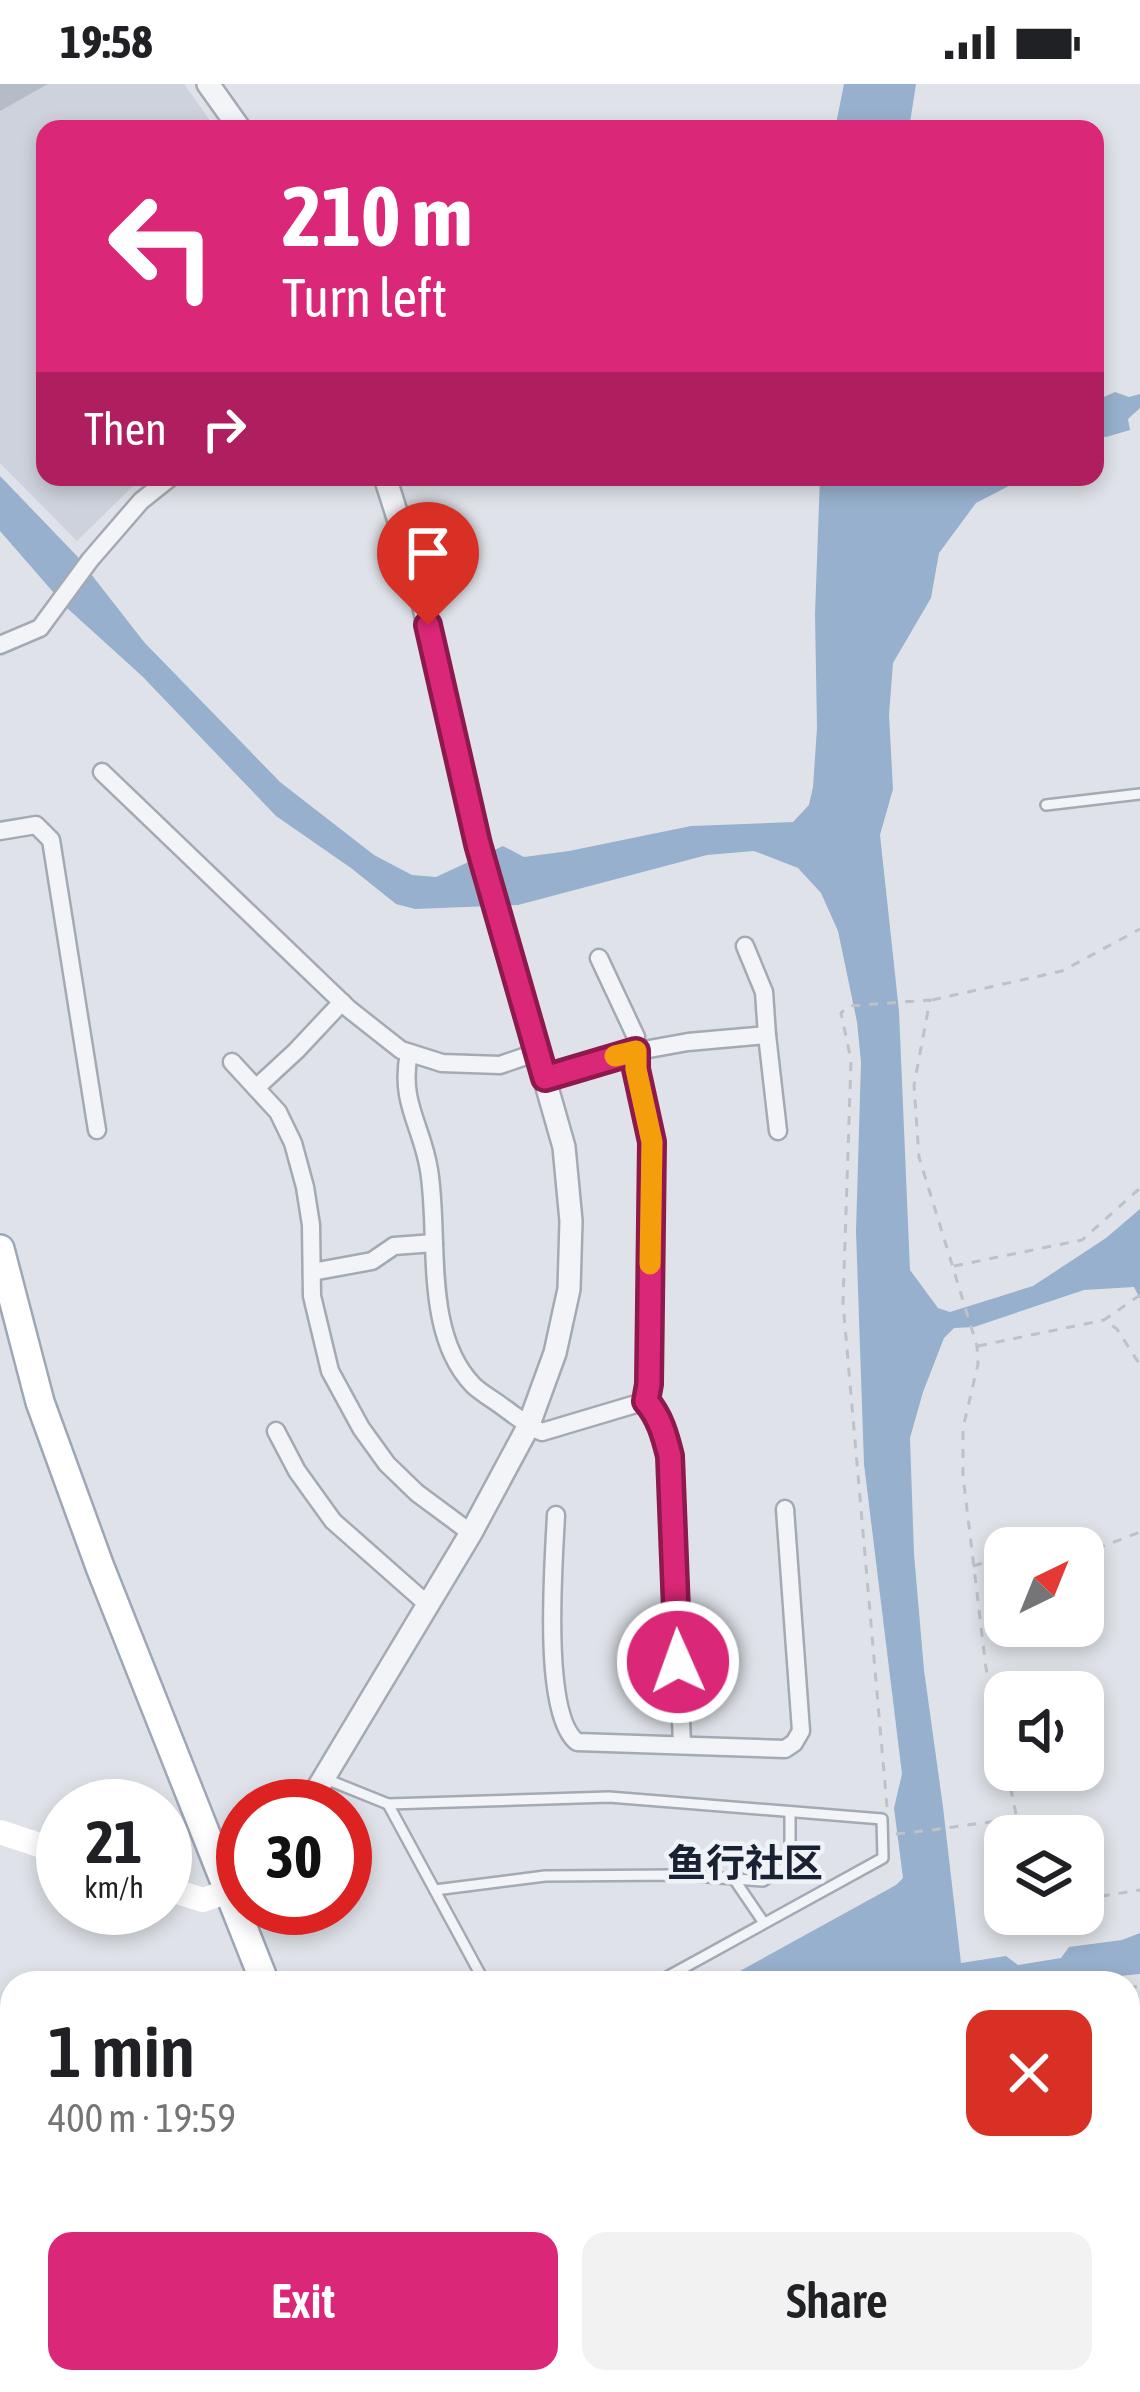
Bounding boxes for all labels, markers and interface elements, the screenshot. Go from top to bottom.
text: 19:58 [60,16,153,68]
icon: left [84,168,240,324]
text: 210 m [282,168,472,264]
text: Turn left [282,267,447,328]
icon: right [191,396,257,462]
text: Then [84,403,167,455]
pin [377,502,479,625]
icon: arrive [395,520,461,586]
north arrow [984,1527,1104,1647]
map controls [984,1527,1104,1935]
position arrow [615,1599,741,1725]
button: sound [984,1671,1104,1791]
speed limit sign: 30 [216,1779,372,1935]
text: 21 [86,1807,142,1876]
button: layers [984,1815,1104,1935]
district label: 鱼行社区 [667,1841,823,1885]
text: km/h [84,1870,144,1904]
text: 1 min [48,2010,195,2092]
button: close [966,2010,1092,2136]
text: 400 m · 19:59 [48,2096,236,2140]
button: Exit [48,2232,558,2370]
button: Share [582,2232,1092,2370]

